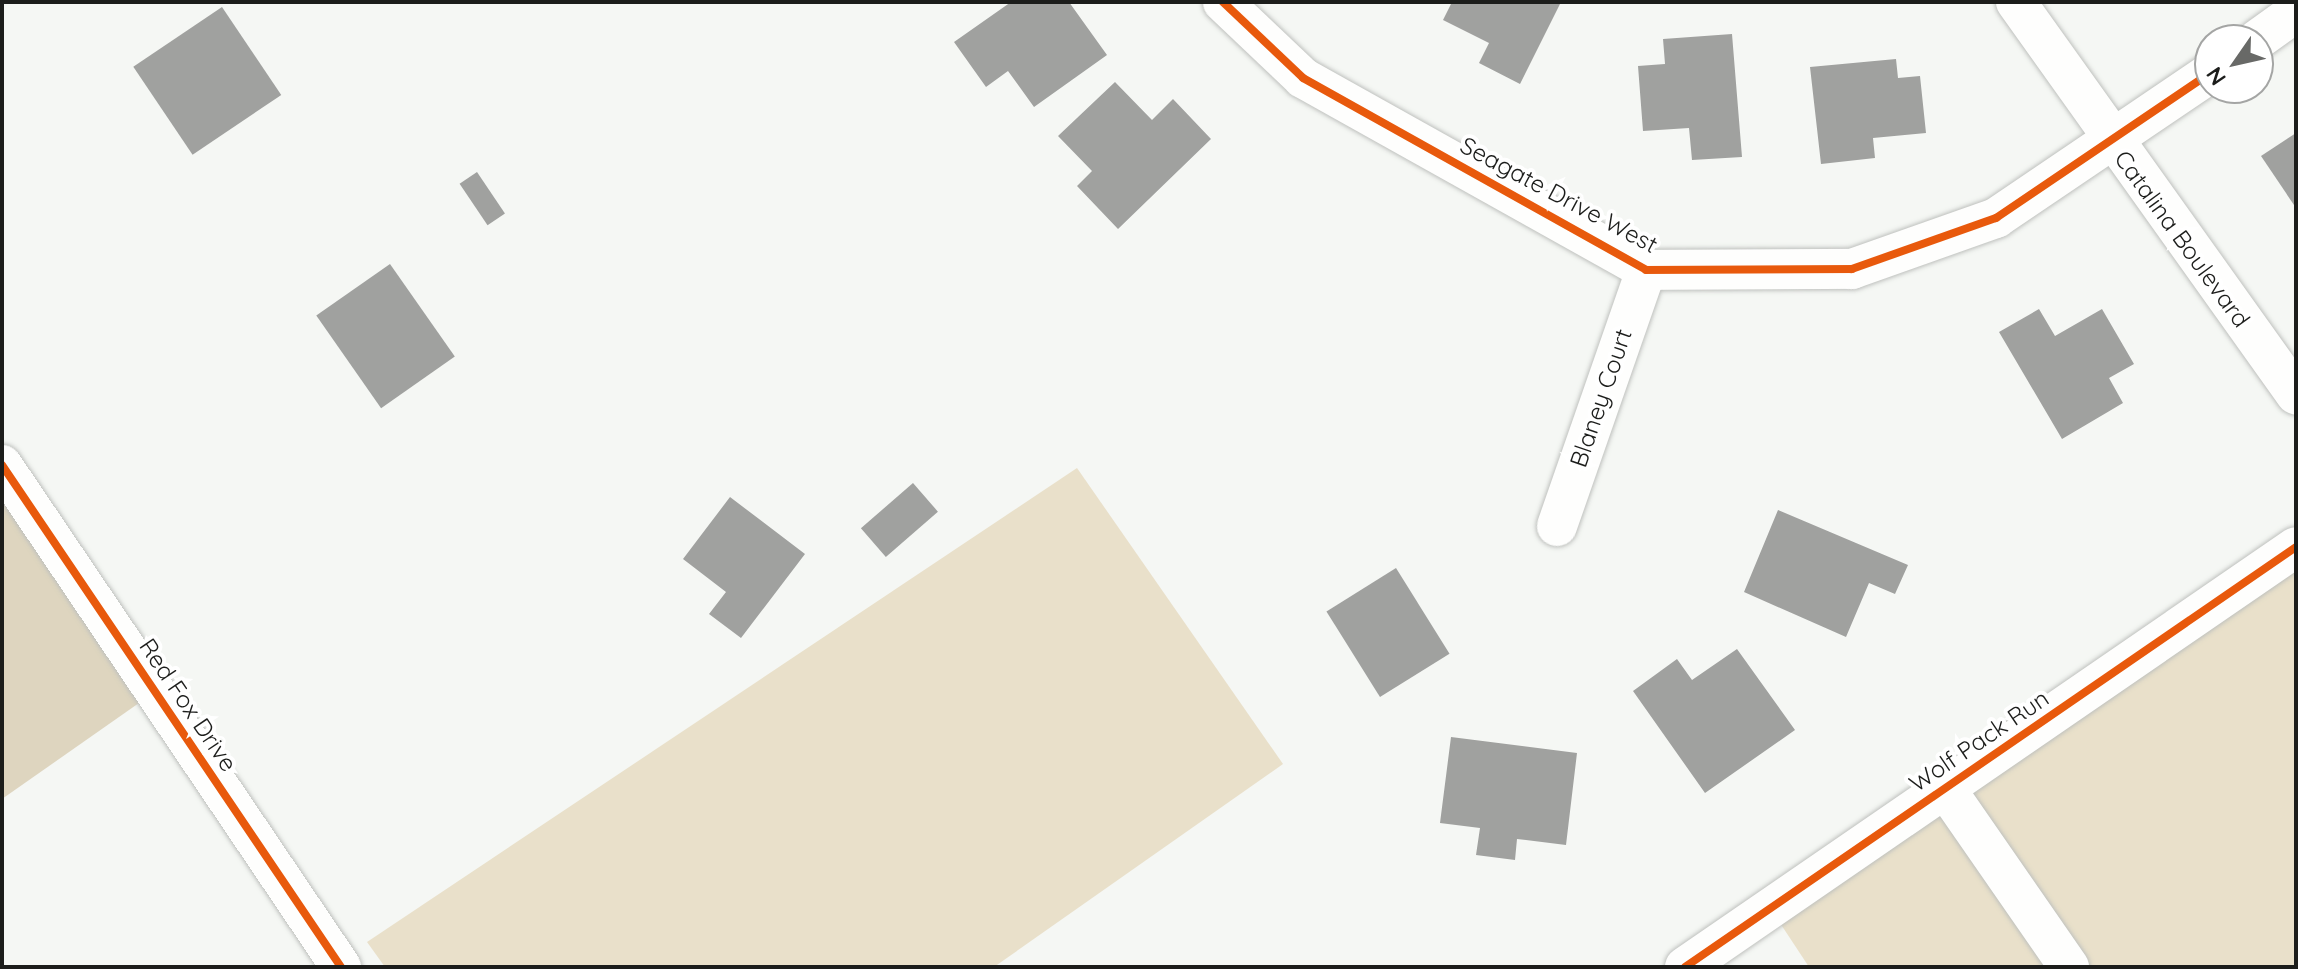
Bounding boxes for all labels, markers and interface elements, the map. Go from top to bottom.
north arrow [2194,24,2274,104]
text: N [2200,62,2232,91]
street label: Seagate Drive West [1455,131,1663,259]
street label: Catalina Boulevard [2108,145,2256,333]
street label: Blaney Court [1564,325,1638,471]
street label: Red Fox Drive [133,633,243,777]
street label: Wolf Pack Run [1904,684,2054,798]

